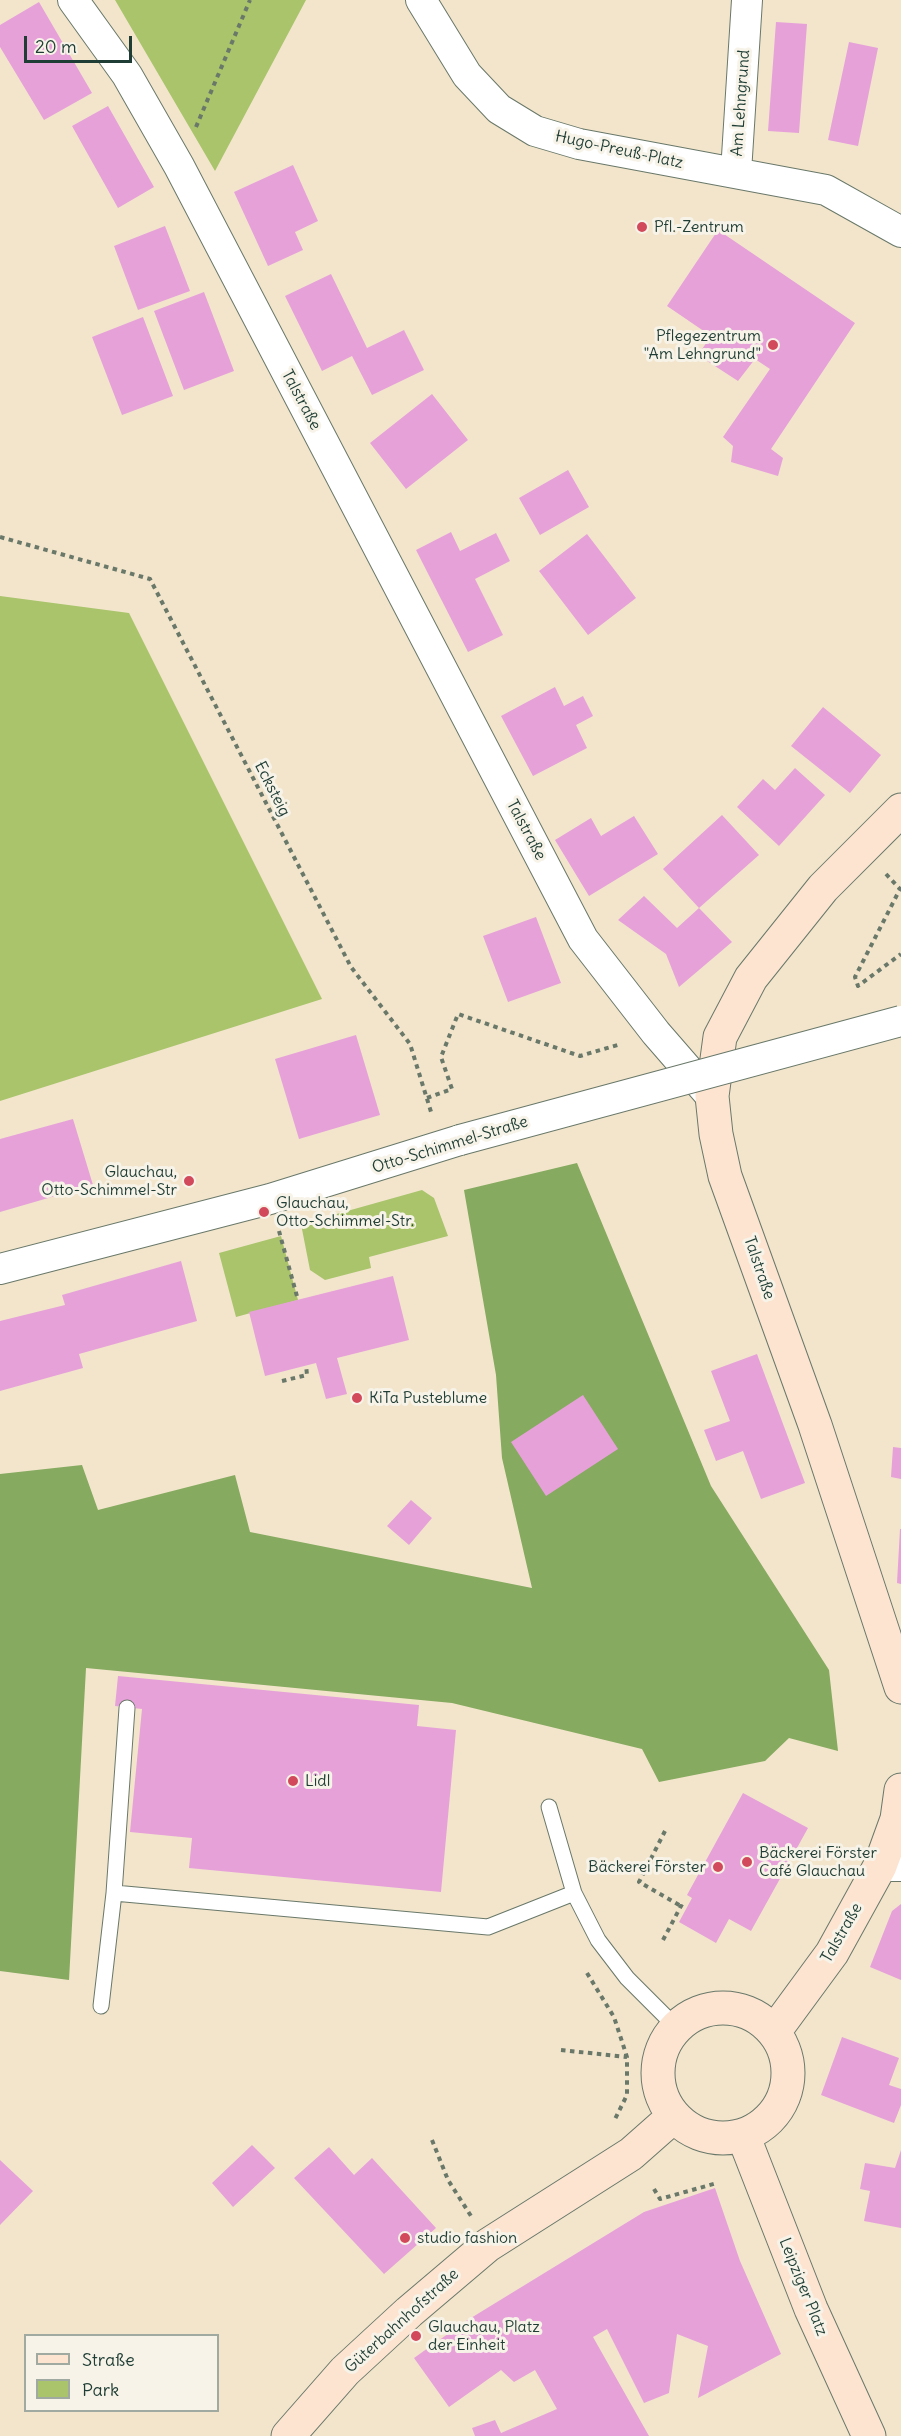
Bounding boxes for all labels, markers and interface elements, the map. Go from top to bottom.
scale bar [27,24,135,62]
text: 20 m [35,35,77,58]
street label: Am Lehngrund [728,49,754,157]
street label: Hugo-Preuß-Platz [553,127,685,173]
place label: Pfl.-Zentrum [654,217,744,237]
marker: Pfl.-Zentrum [635,220,649,234]
place label: Pflegezentrum "Am Lehngrund" [644,326,761,364]
marker: Pflegezentrum "Am Lehngrund" [766,338,780,352]
street label: Talstraße [277,367,325,433]
street label: Ecksteig [250,758,294,820]
street label: Talstraße [502,797,550,863]
street label: Otto-Schimmel-Straße [370,1112,530,1178]
place label: Glauchau, Otto-Schimmel-Str [41,1162,177,1200]
marker: Glauchau, Otto-Schimmel-Str [182,1174,196,1188]
place label: Glauchau, Otto-Schimmel-Str. [276,1193,414,1231]
marker: Glauchau, Otto-Schimmel-Str. [257,1205,271,1219]
street label: Talstraße [739,1234,779,1302]
place label: KiTa Pusteblume [369,1388,487,1408]
marker: KiTa Pusteblume [350,1391,364,1405]
place label: Lidl [305,1771,330,1791]
marker: Lidl [286,1774,300,1788]
place label: Bäckerei Förster Café Glauchau [759,1843,877,1881]
marker: Bäckerei Förster Café Glauchau [740,1855,754,1869]
place label: Bäckerei Förster [588,1857,706,1877]
marker: Bäckerei Förster [711,1860,725,1874]
street label: Talstraße [817,1900,867,1966]
place label: studio fashion [417,2228,517,2248]
marker: studio fashion [398,2231,412,2245]
street label: Leipziger Platz [775,2235,831,2339]
street label: Güterbahnhofstraße [341,2265,463,2377]
place label: Glauchau, Platz der Einheit [428,2317,540,2355]
marker: Glauchau, Platz der Einheit [409,2329,423,2343]
legend [24,2334,219,2412]
text: Straße [82,2348,135,2371]
text: Park [82,2378,119,2401]

